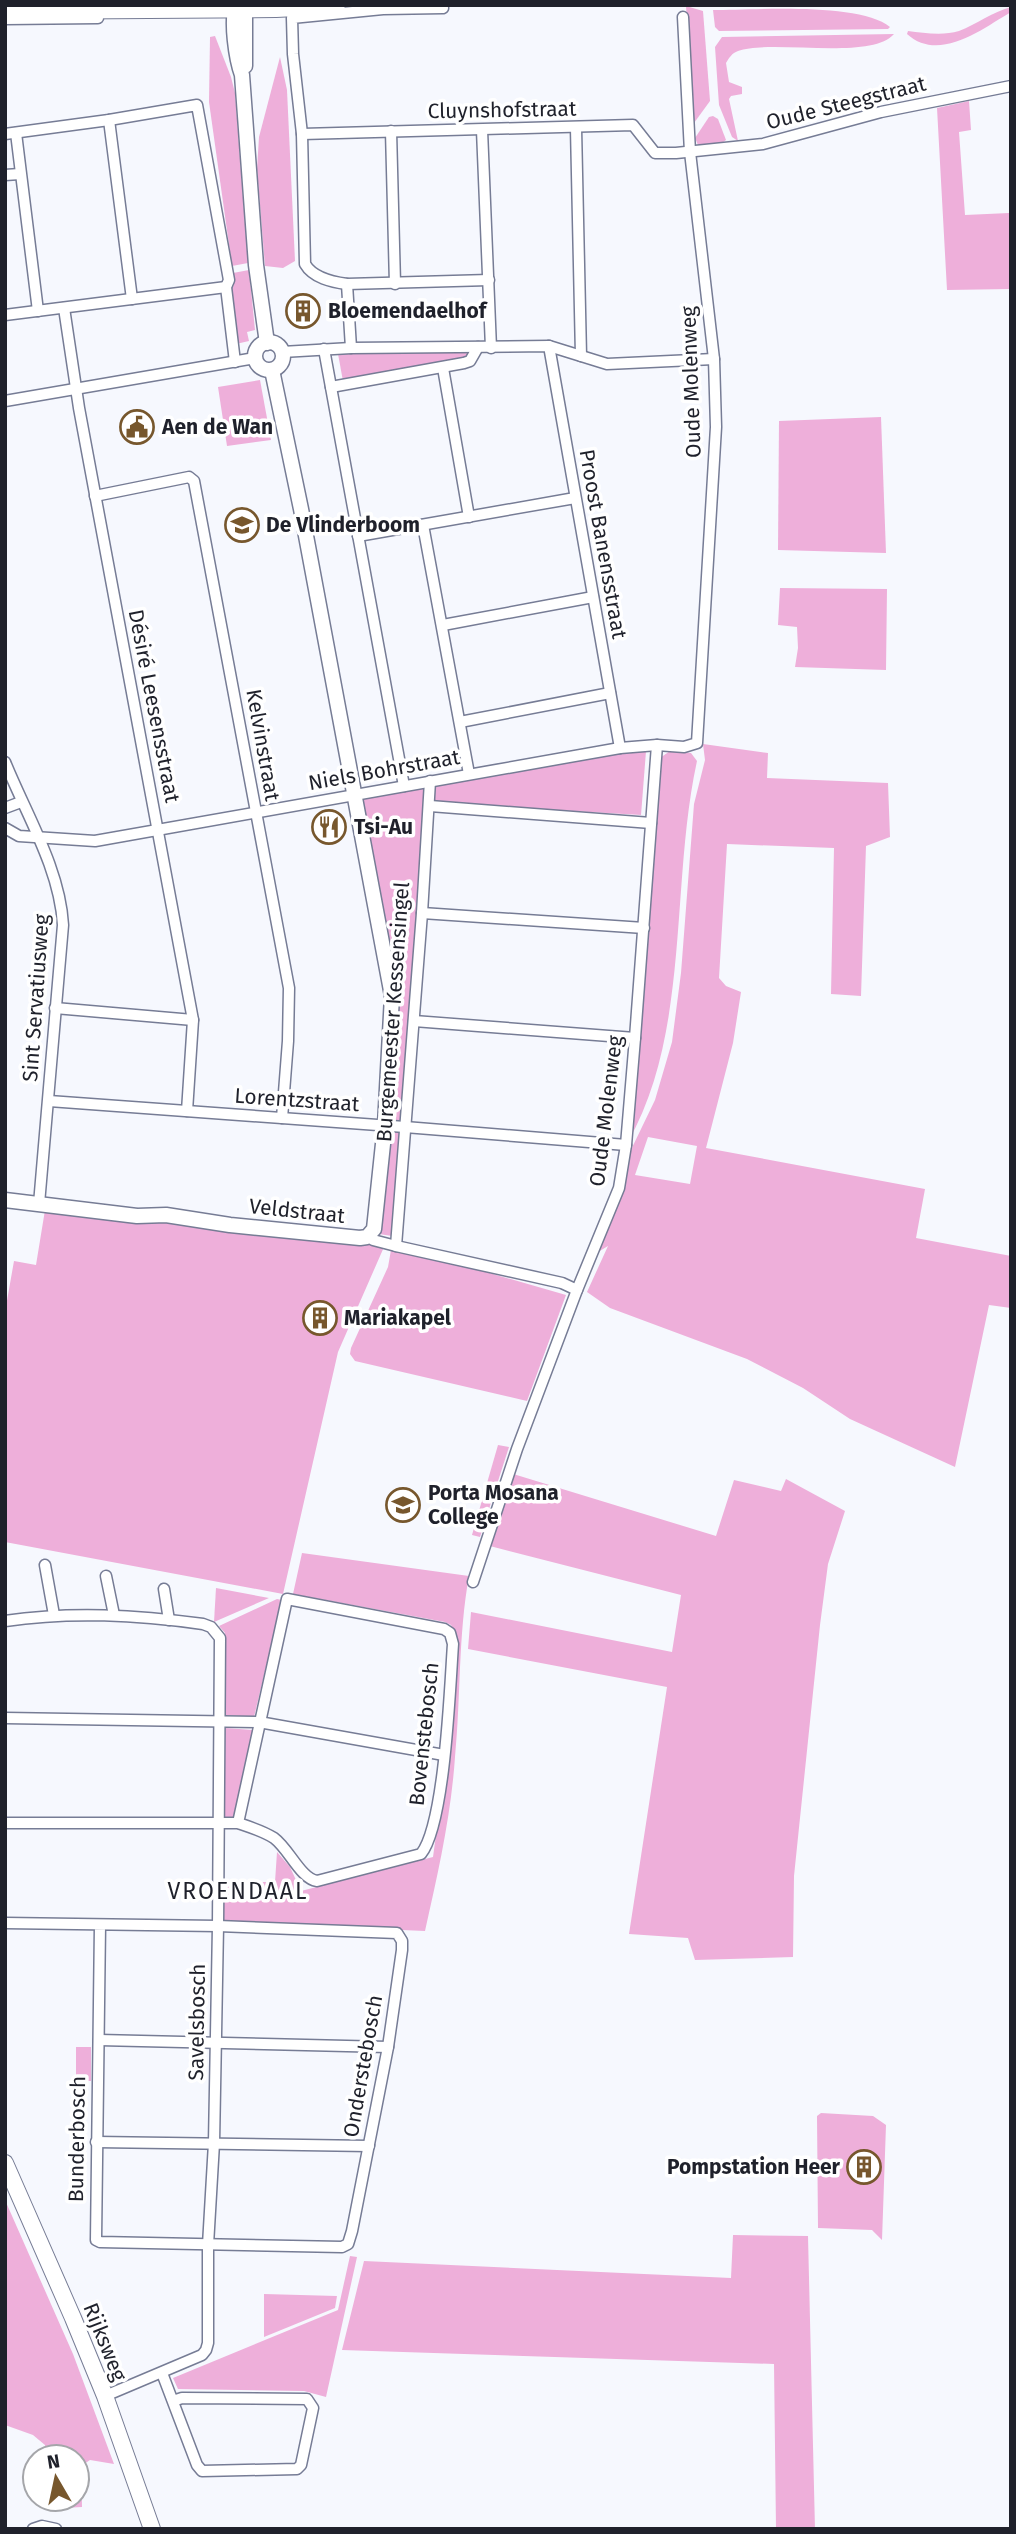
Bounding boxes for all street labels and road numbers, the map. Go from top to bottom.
street label: Oude Steegstraat [763,70,929,135]
street label: Cluynshofstraat [427,96,577,124]
street label: Oude Molenweg [675,305,707,458]
street label: Proost Banensstraat [574,447,633,641]
street label: Désiré Leesensstraat [123,607,186,805]
street label: Kelvinstraat [240,687,286,803]
street label: Niels Bohrstraat [306,744,462,796]
street label: Burgemeester Kessensingel [371,881,415,1143]
street label: Sint Servatiusweg [17,913,55,1083]
street label: Oude Molenweg [584,1034,628,1188]
street label: Lorentzstraat [234,1083,361,1117]
street label: Veldstraat [248,1193,347,1229]
street label: Bovenstebosch [404,1661,444,1807]
street label: Savelsbosch [183,1963,211,2081]
street label: Onderstebosch [338,1993,388,2139]
street label: Bunderbosch [63,2076,91,2202]
street label: Rijksweg [78,2299,132,2385]

